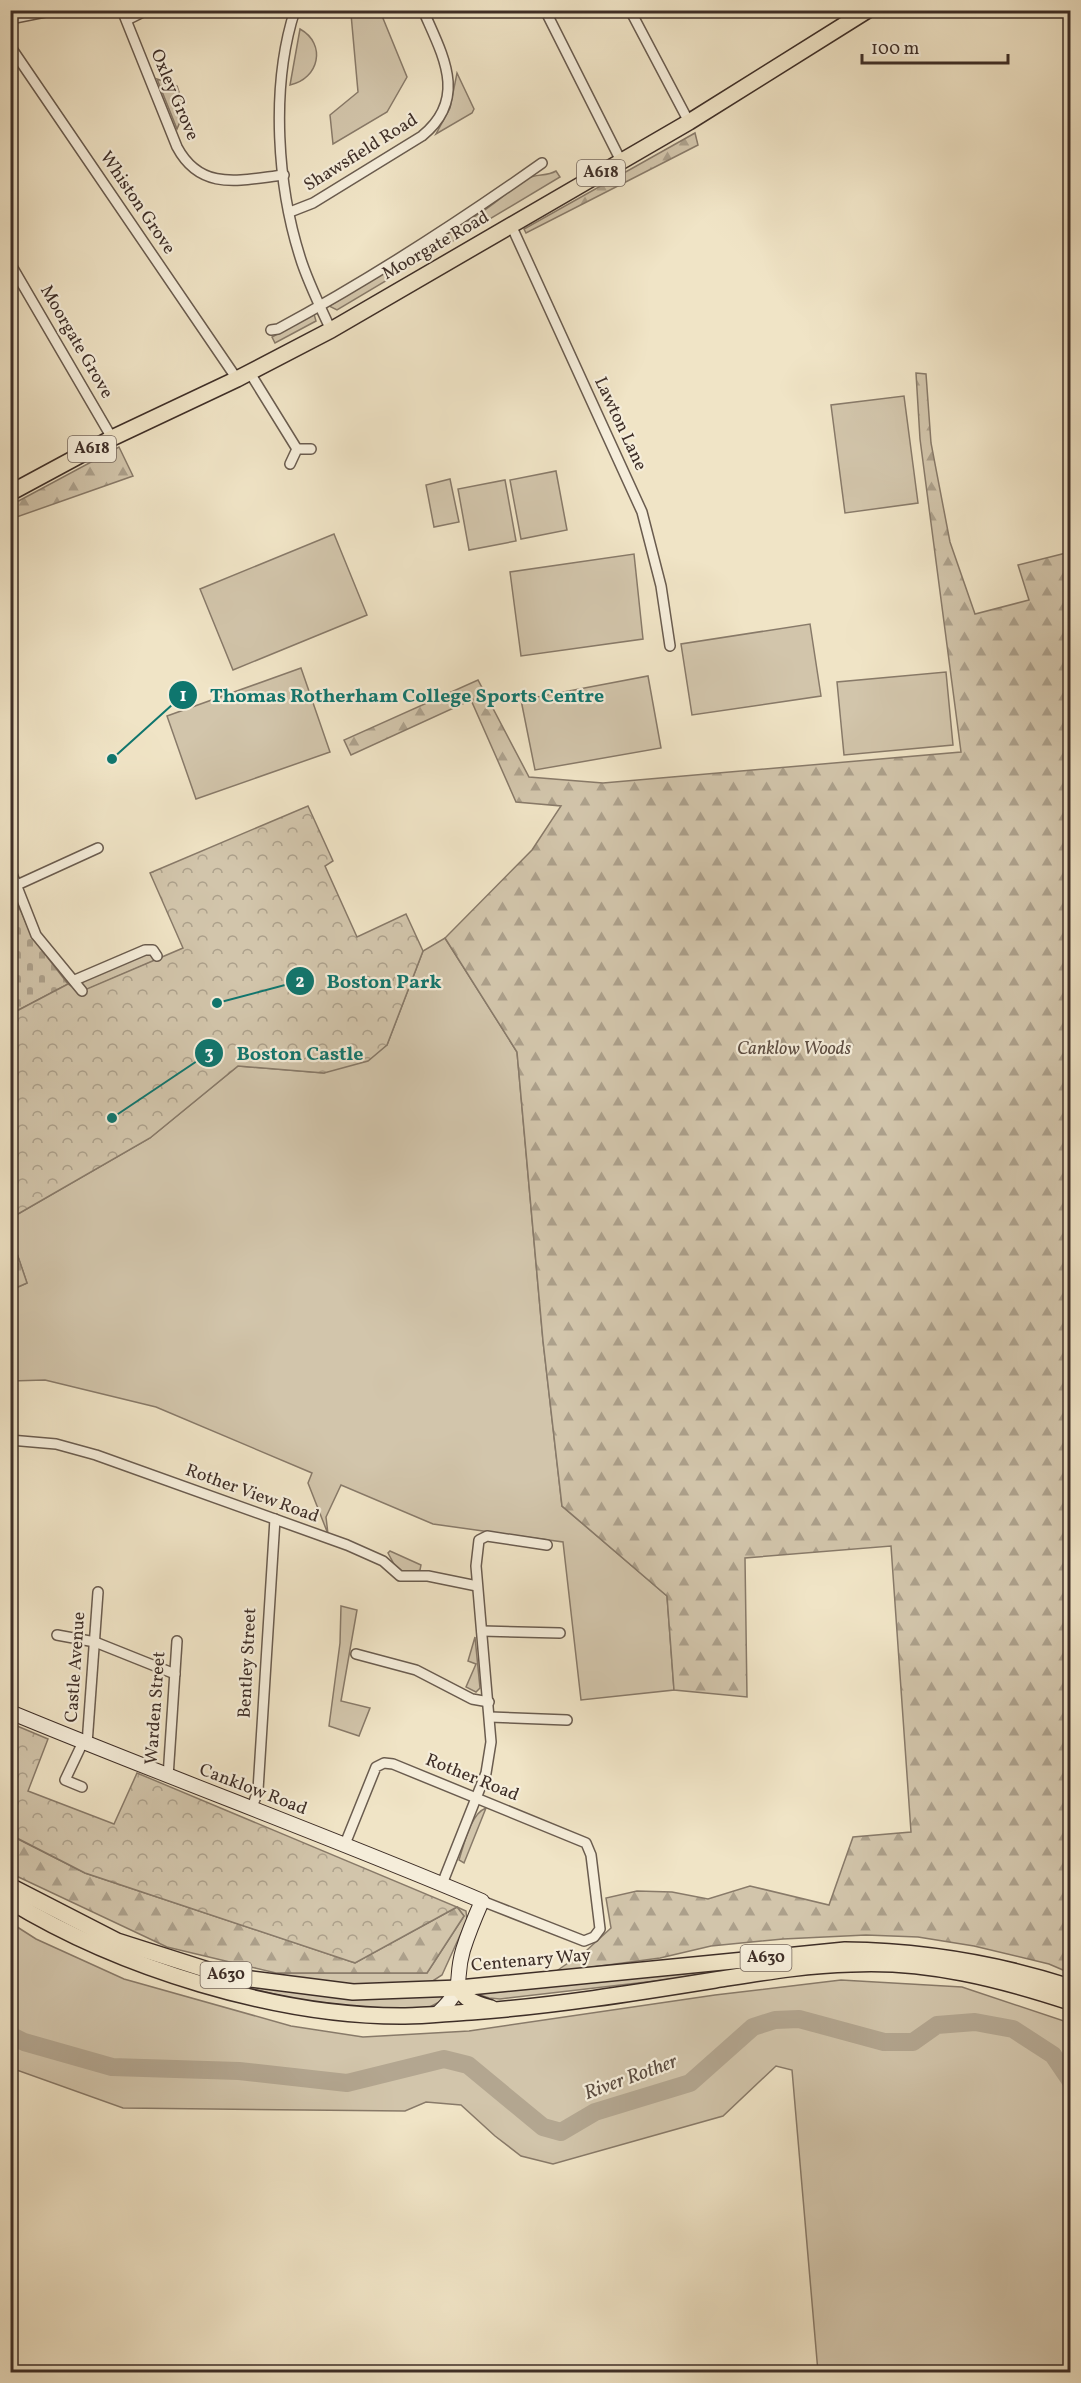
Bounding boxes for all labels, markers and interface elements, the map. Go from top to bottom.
scale bar [862,27,1008,65]
text: 100 m [871,37,920,62]
street label: Oxley Grove [144,45,204,145]
street label: Shawsfield Road [299,108,423,198]
street label: Whiston Grove [93,146,181,260]
road number: A618 [577,160,625,186]
street label: Moorgate Road [378,205,494,287]
street label: Moorgate Grove [33,281,119,403]
street label: Lawton Lane [587,373,653,475]
road number: A618 [68,436,116,462]
callout: Thomas Rotherham College Sports Centre [168,676,616,714]
text: Thomas Rotherham College Sports Centre [210,683,604,711]
text: 1 [179,684,187,709]
callout: Boston Park [285,962,454,1000]
text: Boston Park [326,969,442,997]
text: 2 [295,970,305,995]
callout: Boston Castle [194,1034,375,1072]
park label: Canklow Woods [737,1037,851,1062]
text: Boston Castle [236,1041,364,1069]
text: 3 [204,1042,214,1067]
street label: Rother View Road [182,1458,322,1530]
street label: Bentley Street [233,1607,263,1719]
street label: Castle Avenue [60,1611,92,1723]
street label: Warden Street [140,1651,172,1765]
street label: Rother Road [421,1748,523,1808]
street label: Canklow Road [195,1758,311,1822]
street label: Centenary Way [470,1943,592,1979]
road number: A630 [740,1945,792,1971]
road number: A630 [200,1962,252,1988]
water label: River Rother [580,2048,682,2108]

